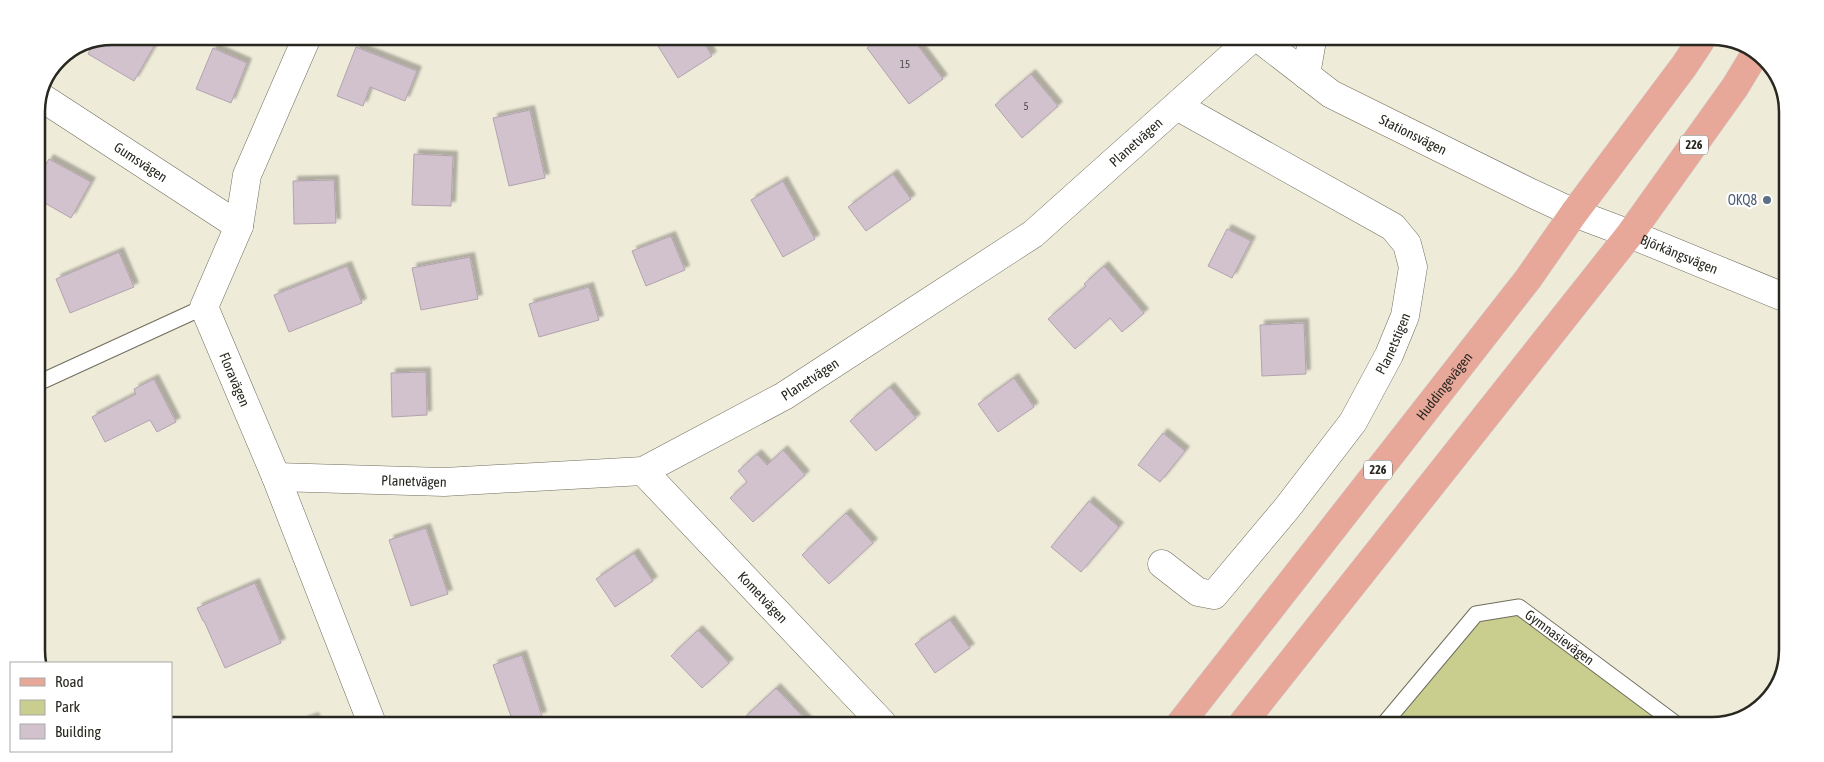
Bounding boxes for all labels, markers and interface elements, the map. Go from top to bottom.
house number: 15 [900,58,910,70]
house number: 5 [1023,100,1029,112]
street label: Stationsvägen [1377,111,1449,158]
street label: Planetvägen [1106,114,1165,170]
road number: 226 [1680,136,1708,154]
street label: Gumsvägen [111,139,170,185]
place label: OKQ8 [1728,192,1757,208]
marker: OKQ8 [1761,194,1773,206]
street label: Björkängsvägen [1638,231,1720,277]
street label: Planetstigen [1372,311,1413,377]
street label: Huddingevägen [1413,349,1476,423]
street label: Floravägen [216,350,253,409]
street label: Planetvägen [778,355,842,404]
road number: 226 [1364,460,1392,480]
street label: Planetvägen [381,472,447,490]
street label: Kometvägen [735,568,791,626]
street label: Gymnasievägen [1522,606,1597,668]
legend [10,662,172,752]
text: Road [55,673,84,690]
text: Park [55,698,80,715]
text: Building [55,723,101,740]

